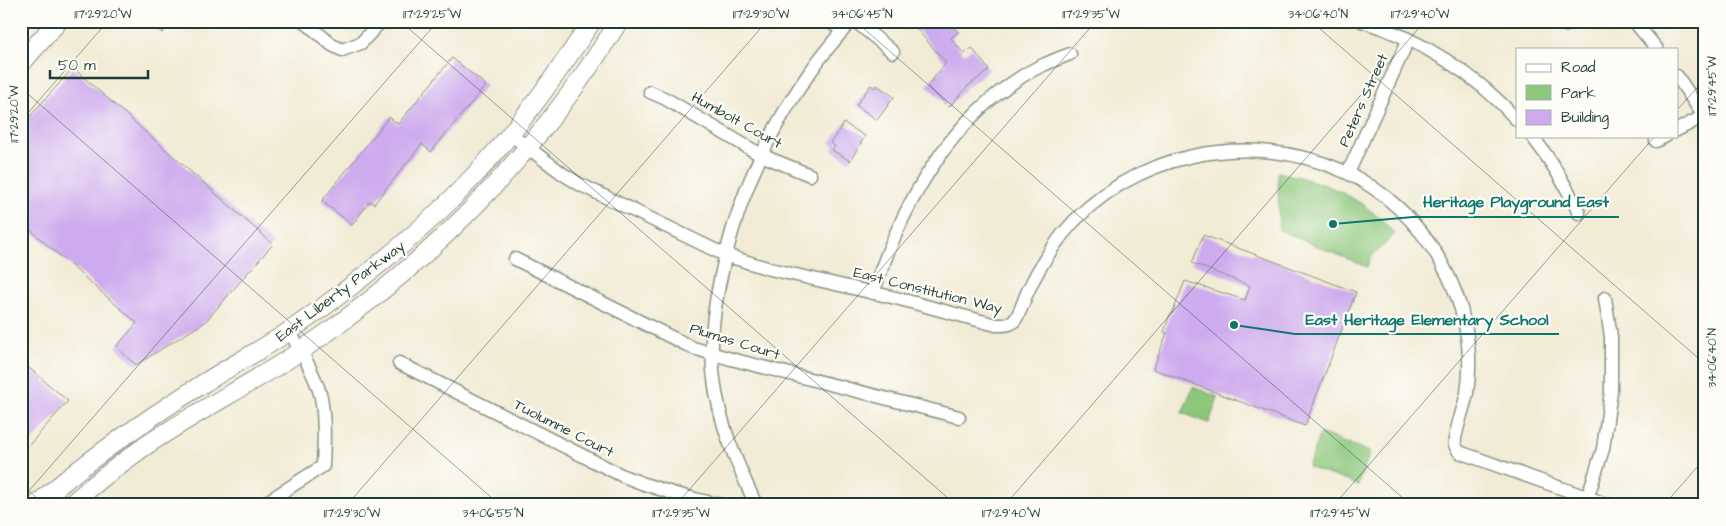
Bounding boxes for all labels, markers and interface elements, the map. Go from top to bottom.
text: 117°29'20"W [74,6,132,23]
text: 117°29'25"W [403,6,462,23]
text: 117°29'30"W [733,6,790,23]
text: 34°06'45"N [832,6,893,23]
text: 117°29'35"W [1062,6,1120,23]
text: 34°06'40"N [1288,6,1349,23]
text: 117°29'40"W [1391,6,1450,23]
scale bar [50,48,148,80]
legend [1516,48,1678,138]
street label: Peters Street [1334,50,1393,150]
text: 50 m [58,55,96,76]
text: 117°29'45"W [1704,56,1721,116]
text: Road [1561,57,1596,78]
text: Park [1561,83,1596,104]
text: 117°29'20"W [6,85,23,143]
street label: Humbolt Court [688,87,786,154]
text: Building [1561,107,1609,129]
callout: Heritage Playground East [1413,186,1619,217]
text: Heritage Playground East [1423,191,1610,215]
street label: East Liberty Parkway [271,236,410,348]
street label: East Constitution Way [851,262,1004,320]
callout: East Heritage Elementary School [1295,303,1559,334]
text: East Heritage Elementary School [1305,309,1549,333]
street label: Plumas Court [687,318,783,365]
text: 34°06'40"N [1704,328,1721,388]
street label: Tuolumne Court [510,394,617,463]
text: 117°29'30"W [324,505,381,522]
text: 34°06'55"N [462,505,524,522]
text: 117°29'35"W [652,505,710,522]
text: 117°29'40"W [982,505,1041,522]
text: 117°29'45"W [1310,505,1370,522]

